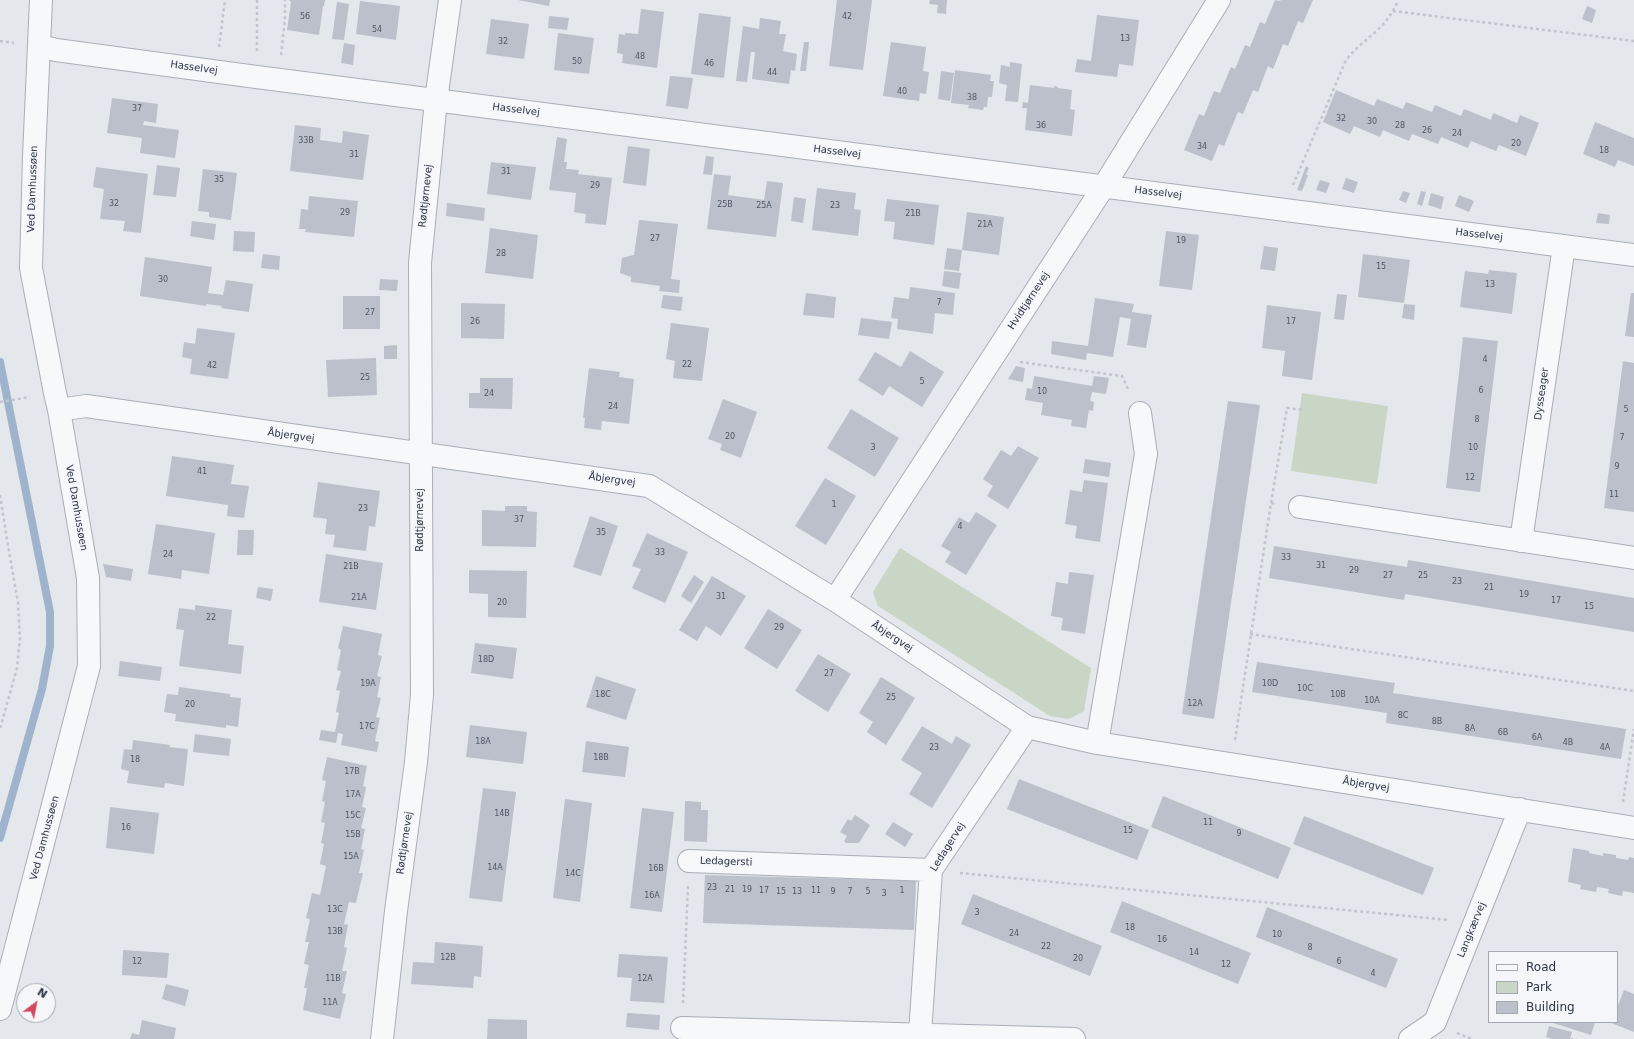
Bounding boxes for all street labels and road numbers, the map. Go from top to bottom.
street label: Hasselvej [169,59,219,77]
street label: Hasselvej [492,101,540,119]
street label: Hasselvej [813,143,861,161]
street label: Ved Damhussøen [25,145,41,233]
street label: Rødtjørnevej [417,164,435,228]
street label: Hasselvej [1134,184,1182,202]
street label: Hasselvej [1455,226,1503,244]
street label: Hvidtjørnevej [1006,270,1052,332]
street label: Dysseager [1532,367,1552,421]
street label: Åbjergvej [267,427,315,445]
street label: Ved Damhussøen [63,464,89,552]
street label: Åbjergvej [588,471,636,489]
street label: Rødtjørnevej [414,488,426,552]
street label: Åbjergvej [869,619,915,655]
street label: Åbjergvej [1342,775,1390,795]
street label: Ved Damhussøen [28,794,62,882]
street label: Rødtjørnevej [395,811,415,875]
street label: Ledagervej [928,820,968,874]
street label: Ledagersti [700,855,752,869]
street label: Langkærvej [1455,900,1489,960]

